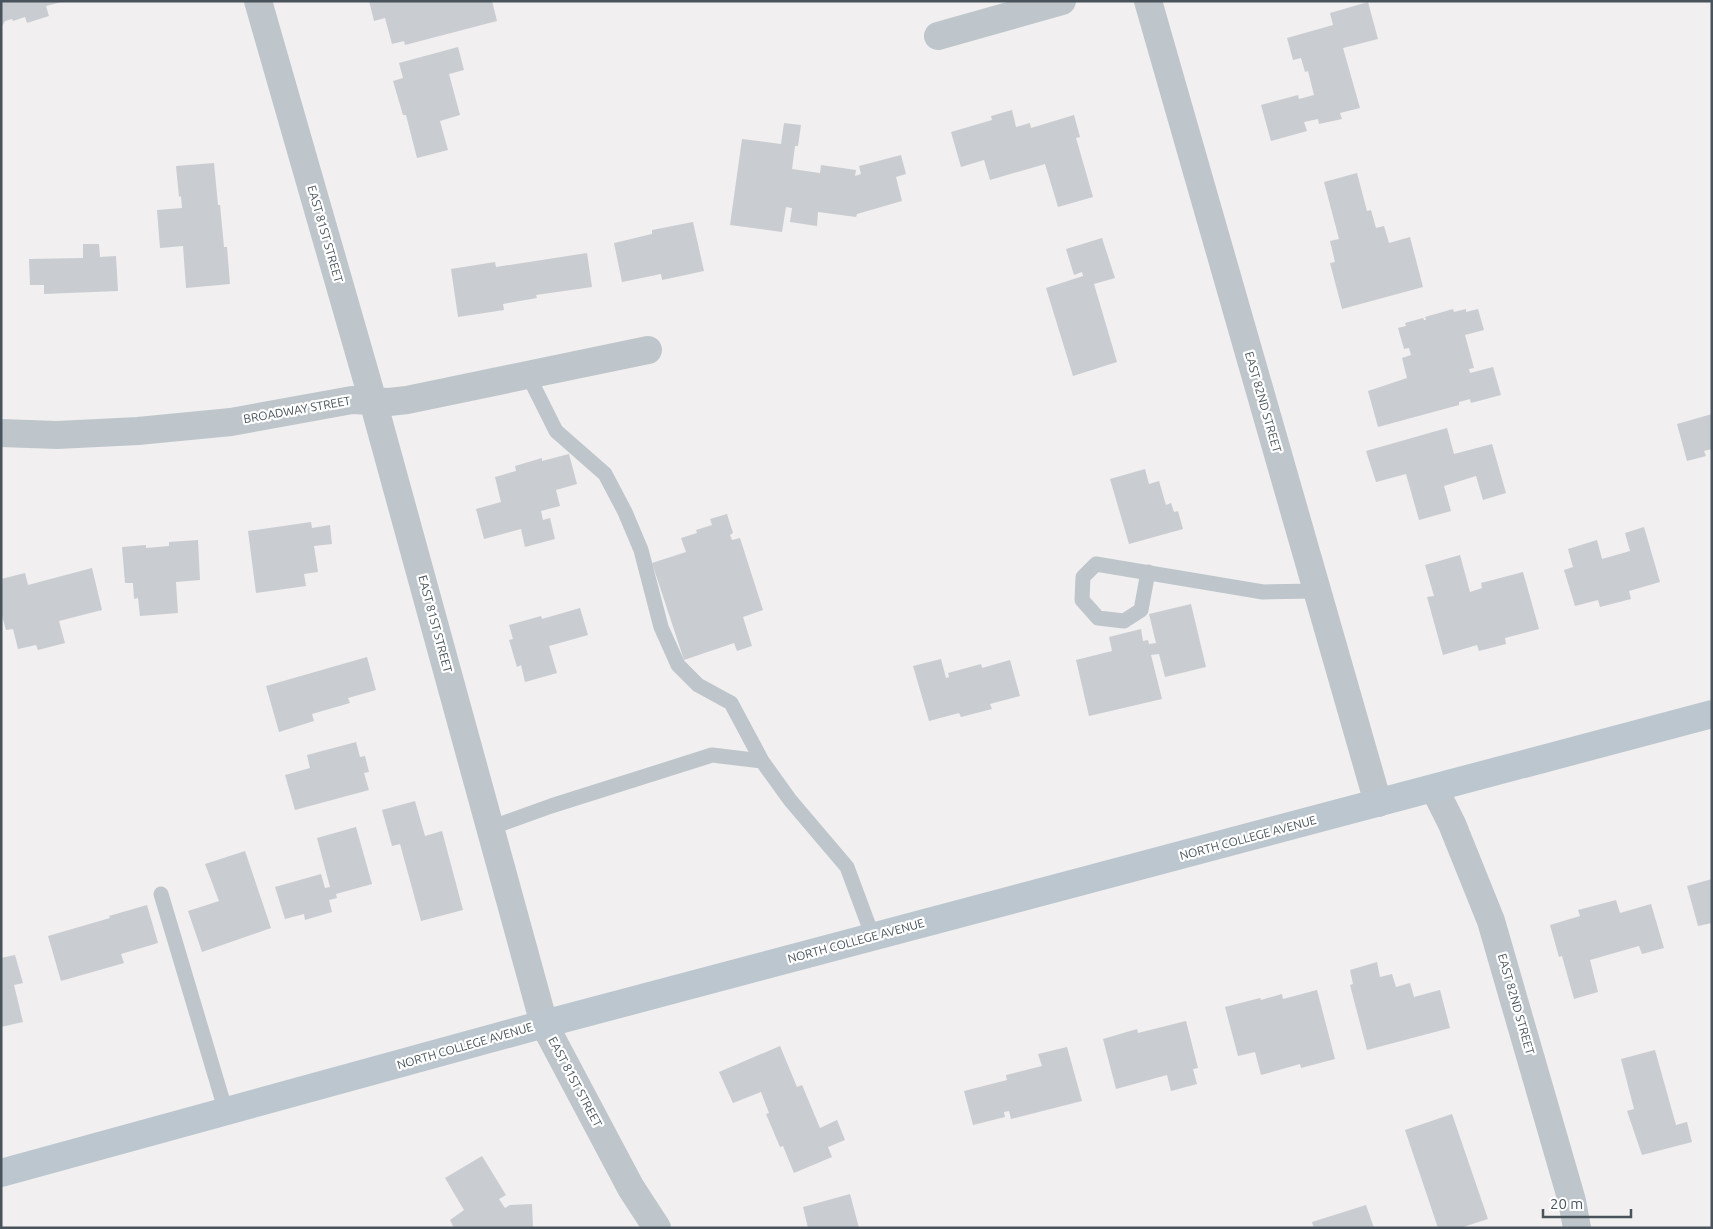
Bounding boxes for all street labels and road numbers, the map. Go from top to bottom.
street label: EAST 81ST STREET [305,184,346,284]
street label: EAST 82ND STREET [1243,350,1284,454]
street label: BROADWAY STREET [242,394,352,425]
street label: EAST 81ST STREET [416,574,455,674]
street label: NORTH COLLEGE AVENUE [1178,813,1318,862]
street label: NORTH COLLEGE AVENUE [786,916,926,965]
street label: EAST 82ND STREET [1496,952,1537,1056]
street label: NORTH COLLEGE AVENUE [395,1020,535,1071]
street label: EAST 81ST STREET [546,1034,605,1129]

